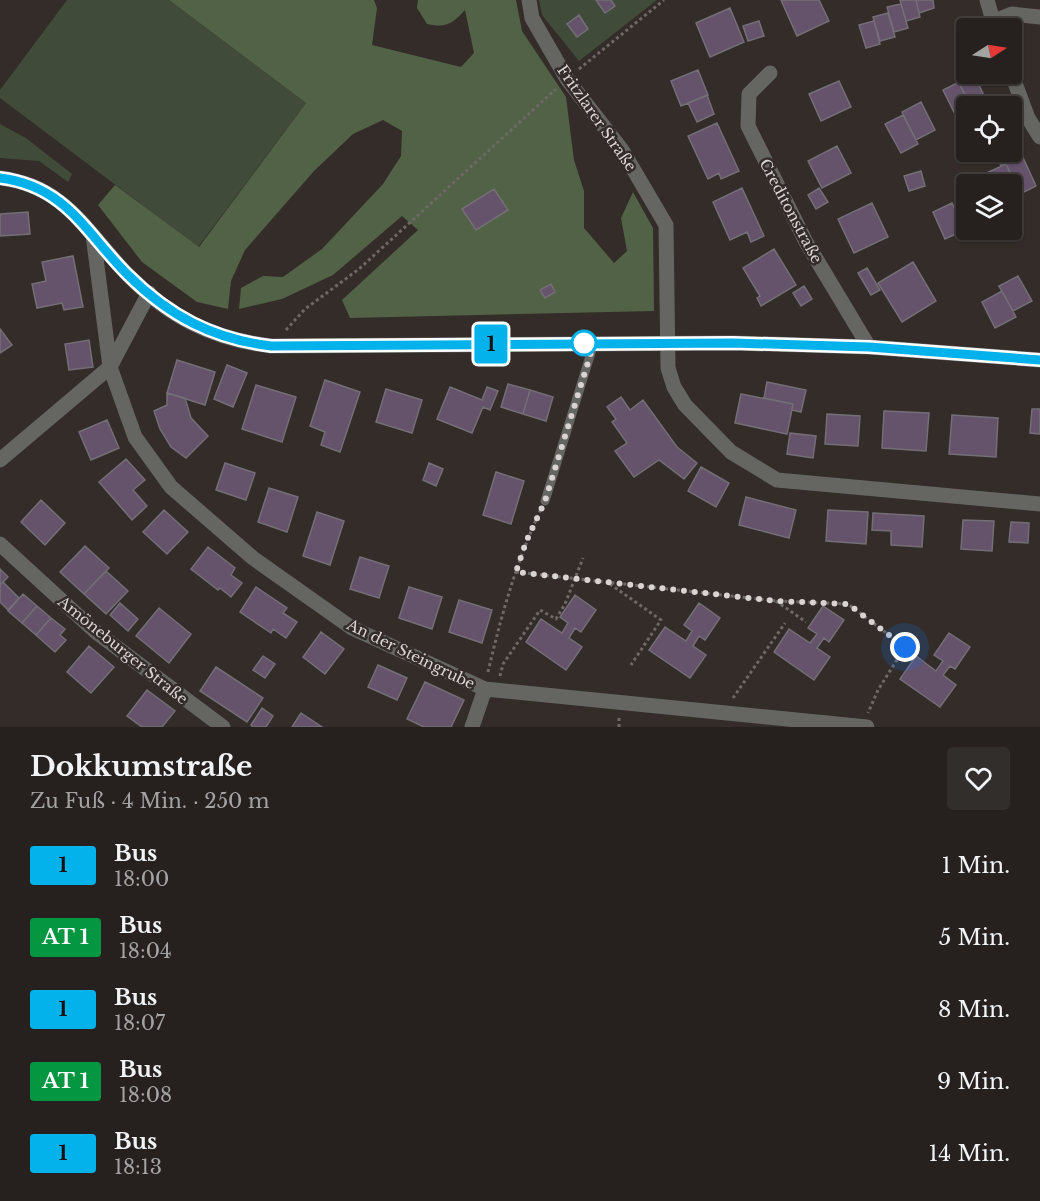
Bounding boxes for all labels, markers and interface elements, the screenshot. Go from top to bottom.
north arrow [956,18,1022,84]
map controls [956,18,1022,240]
street label: Fritzlarer Straße [553,61,641,175]
button: locate [956,96,1022,162]
street label: Creditonstraße [756,156,826,266]
button: layers [956,174,1022,240]
line badge: 1 [472,324,510,364]
unlabelled marker [571,330,597,356]
text: 1 [486,331,496,357]
street label: Amöneburger Straße [53,591,192,708]
street label: An der Steingrube [343,614,478,693]
your location [890,632,920,662]
button: heart [947,747,1010,810]
text: Dokkumstraße [30,749,252,784]
text: Zu Fuß · 4 Min. · 250 m [30,789,270,813]
text: Bus [114,840,157,867]
text: 1 [58,852,68,878]
text: 1 Min. [941,852,1010,879]
text: 18:00 [114,867,169,891]
text: Bus [119,912,162,939]
text: AT 1 [42,924,89,950]
text: 5 Min. [939,924,1010,951]
text: 18:04 [119,939,172,963]
text: Bus [114,984,157,1011]
text: 1 [58,996,68,1022]
text: 8 Min. [938,996,1010,1023]
text: 18:07 [114,1011,165,1035]
text: Bus [119,1056,162,1083]
text: AT 1 [42,1068,89,1094]
text: 9 Min. [937,1068,1010,1095]
text: 18:08 [119,1083,172,1107]
text: Bus [114,1128,157,1155]
text: 1 [58,1140,68,1166]
text: 14 Min. [929,1140,1010,1167]
text: 18:13 [114,1155,162,1179]

